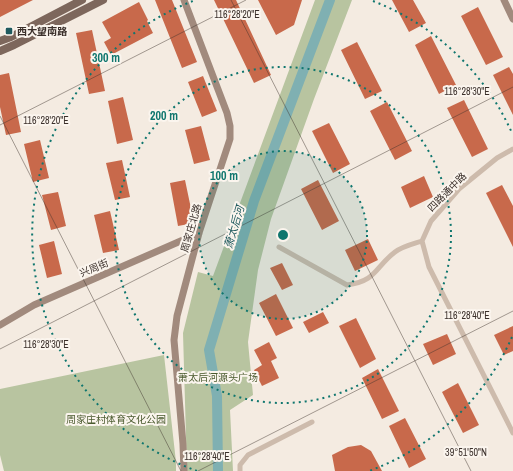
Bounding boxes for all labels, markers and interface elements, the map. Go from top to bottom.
text: 116°28'20"E [214,8,260,21]
place label: 西大望南路 [17,25,68,38]
marker: 西大望南路 [4,26,14,36]
text: 300 m [92,50,120,66]
text: 116°28'30"E [444,85,490,98]
text: 200 m [150,108,178,124]
text: 116°28'20"E [23,114,69,127]
text: 100 m [210,168,238,184]
street label: 四路通中路 [425,170,469,214]
street label: 周家庄北路 [178,202,204,254]
water label: 萧太后河 [221,202,248,250]
centre of rings [276,228,290,242]
street label: 兴周街 [78,256,110,280]
text: 116°28'40"E [444,309,490,322]
text: 116°28'30"E [23,338,69,351]
park label: 萧太后河源头广场 [178,371,258,384]
park label: 周家庄村体育文化公园 [66,413,166,426]
text: 39°51'50"N [445,446,487,459]
text: 116°28'40"E [184,450,230,463]

